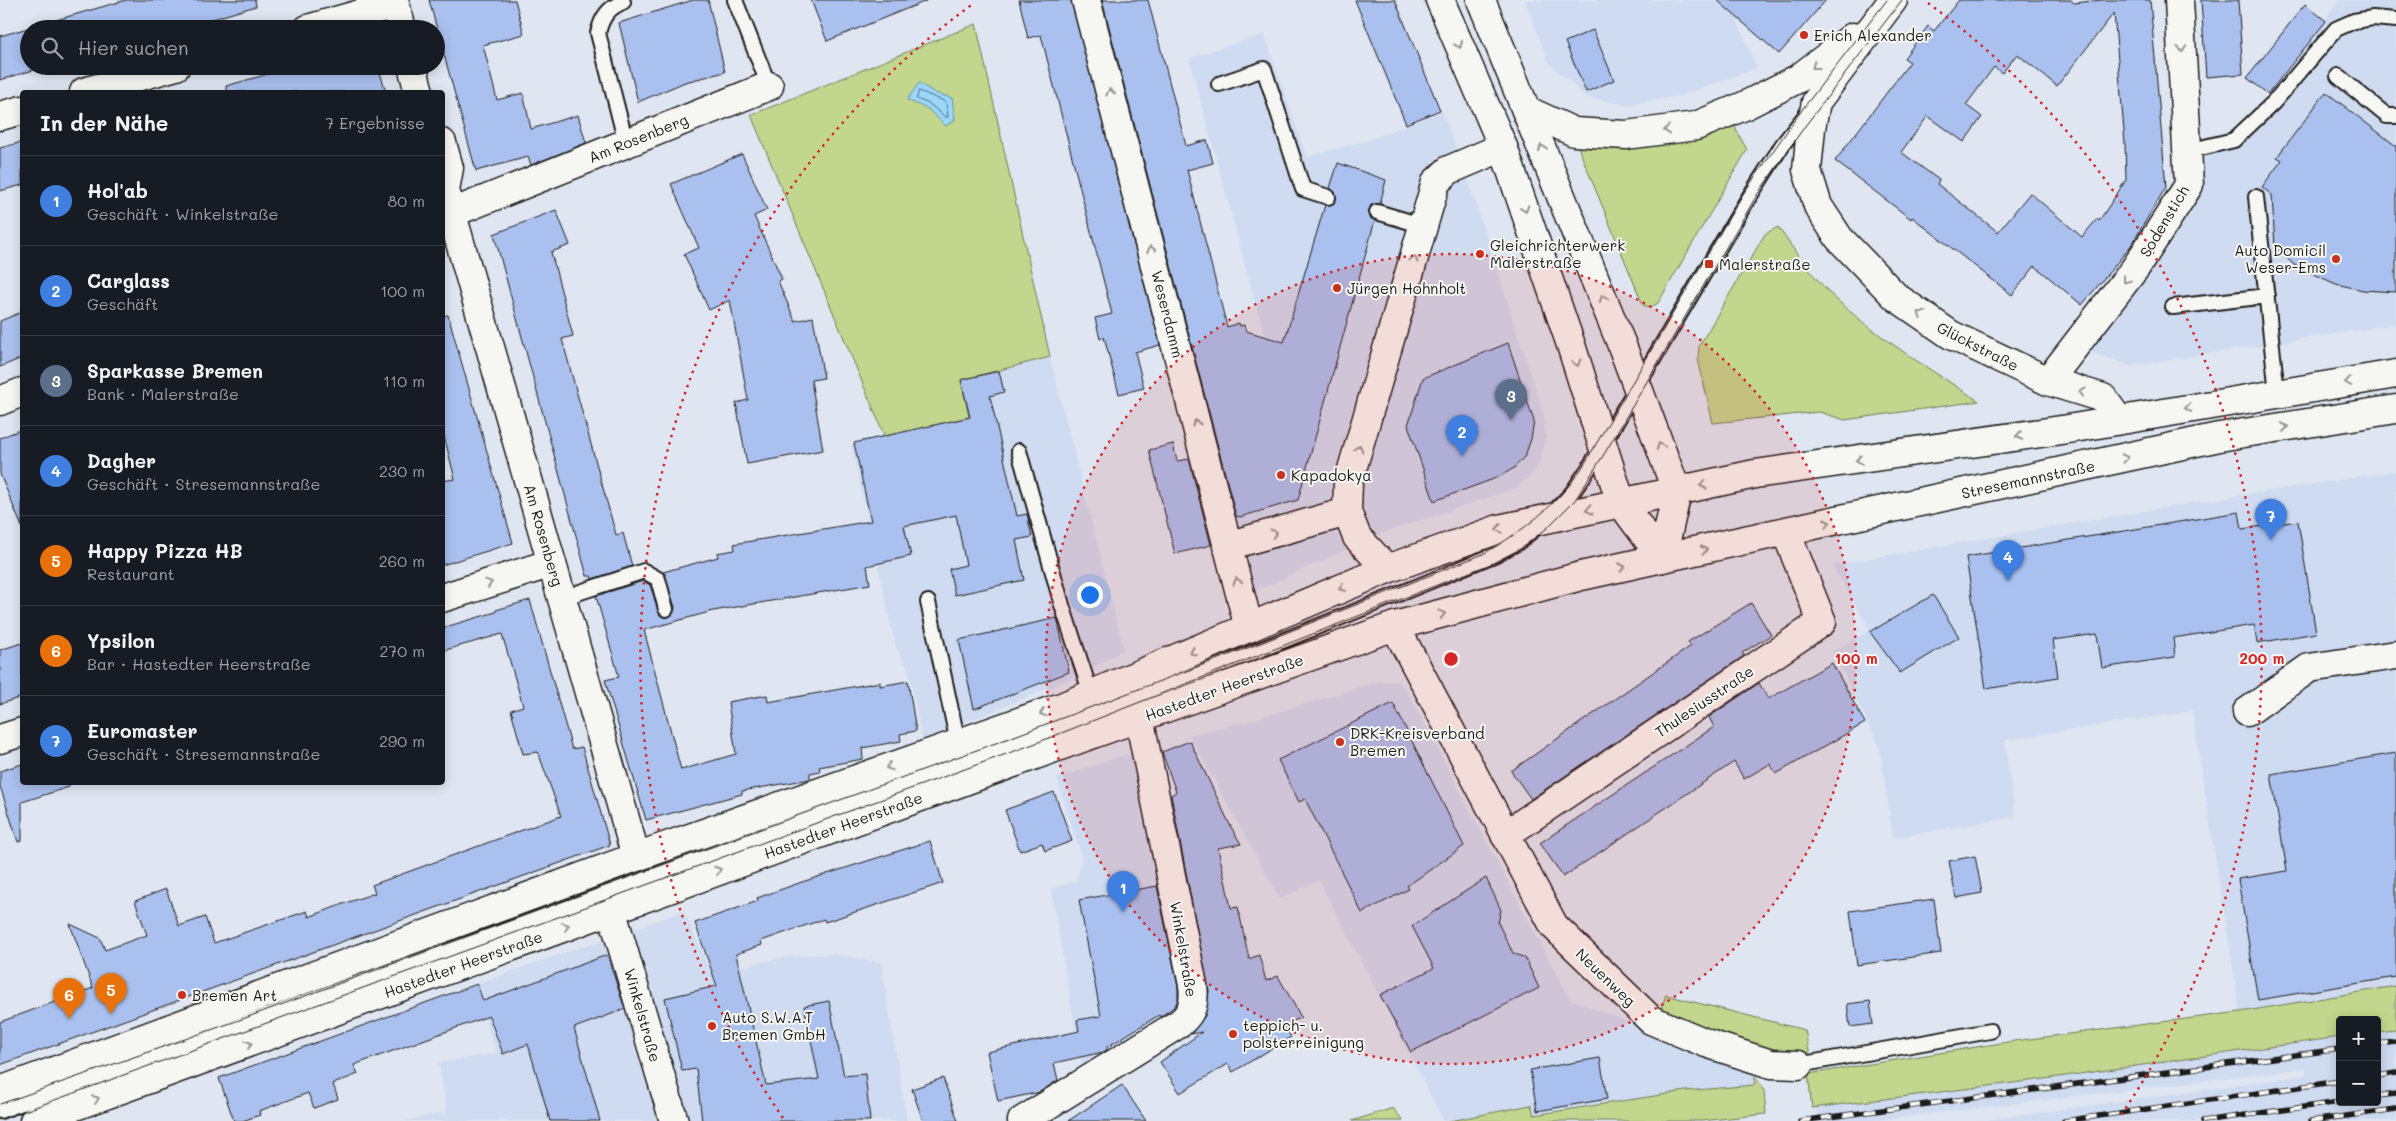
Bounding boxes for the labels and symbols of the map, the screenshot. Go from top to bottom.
place label: Erich Alexander [1814,25,1932,45]
marker: Erich Alexander [1798,29,1810,41]
one-way arrow [1452,40,1463,49]
one-way arrow [2176,45,2187,53]
one-way arrow [1811,60,1821,69]
one-way arrow [1105,87,1116,96]
street label: Am Rosenberg [585,109,691,167]
one-way arrow [1663,124,1672,134]
one-way arrow [1537,144,1548,153]
street label: Sodenstich [2135,181,2193,261]
one-way arrow [1519,205,1529,213]
place label: Gleichrichterwerk Malerstraße [1490,235,1625,272]
place label: Auto Domicil Weser-Ems [2234,240,2326,277]
one-way arrow [1146,245,1157,254]
marker: Gleichrichterwerk Malerstraße [1474,248,1486,260]
marker: Auto Domicil Weser-Ems [2330,253,2342,265]
place label: Malerstraße [1719,254,1810,274]
one-way arrow [1409,255,1419,263]
marker: Malerstraße [1703,258,1715,270]
street label: Weserdamm [1147,268,1189,360]
one-way arrow [2123,274,2132,284]
place label: Jürgen Hohnholt [1347,278,1466,298]
marker: Jürgen Hohnholt [1331,282,1343,294]
one-way arrow [1599,294,1609,303]
one-way arrow [1917,311,1927,320]
street label: Glückstraße [1934,317,2022,375]
one-way arrow [1572,358,1582,367]
one-way arrow [2344,376,2352,386]
pin: 3 [1495,379,1527,420]
one-way arrow [2079,387,2087,397]
one-way arrow [2183,403,2192,413]
pin: 2 [1446,415,1478,456]
one-way arrow [1191,419,1202,428]
one-way arrow [2280,422,2289,432]
one-way arrow [2015,430,2023,441]
one-way arrow [1656,442,1666,451]
one-way arrow [1353,445,1363,453]
one-way arrow [2121,453,2130,464]
one-way arrow [1854,454,1863,464]
street label: Stresemannstraße [1959,455,2097,503]
place label: Kapadokya [1291,465,1372,485]
marker: Kapadokya [1275,469,1287,481]
one-way arrow [1699,479,1708,490]
street label: Am Rosenberg [520,481,568,589]
pin: 7 [2255,499,2287,540]
one-way arrow [1584,504,1593,515]
one-way arrow [1823,518,1832,529]
one-way arrow [1495,523,1504,534]
one-way arrow [1270,528,1278,538]
pin: 4 [1992,540,2024,581]
one-way arrow [1700,545,1708,556]
one-way arrow [1617,562,1626,573]
one-way arrow [1232,576,1243,585]
one-way arrow [484,579,493,589]
your location [1077,582,1103,608]
one-way arrow [1338,582,1347,592]
one-way arrow [1437,609,1446,620]
one-way arrow [1189,645,1198,656]
text: 100 m [1834,648,1878,668]
text: 200 m [2240,648,2285,668]
street label: Hastedter Heerstraße [1142,649,1306,725]
centre of rings [1442,650,1460,668]
street label: Thulesiusstraße [1651,661,1757,741]
one-way arrow [1039,707,1047,717]
place label: DRK-Kreisverband Bremen [1350,723,1485,760]
marker: DRK-Kreisverband Bremen [1334,736,1346,748]
one-way arrow [886,762,894,772]
street label: Hastedter Heerstraße [761,787,925,863]
one-way arrow [714,866,722,876]
pin: 1 [1107,871,1139,912]
street label: Winkelstraße [1166,900,1202,998]
one-way arrow [561,922,570,932]
street label: Hastedter Heerstraße [381,926,545,1002]
street label: Neuenweg [1572,943,1640,1011]
street label: Winkelstraße [620,966,666,1064]
pin: 5 [95,973,127,1014]
pin: 6 [53,978,85,1019]
place label: Bremen Art [192,985,277,1005]
marker: Bremen Art [176,989,188,1001]
place label: Auto S.W.A.T Bremen GmbH [722,1007,826,1044]
place label: teppich- u. polsterreinigung [1243,1015,1364,1052]
marker: Auto S.W.A.T Bremen GmbH [706,1020,718,1032]
marker: teppich- u. polsterreinigung [1227,1028,1239,1040]
one-way arrow [245,1039,253,1049]
one-way arrow [92,1095,100,1105]

